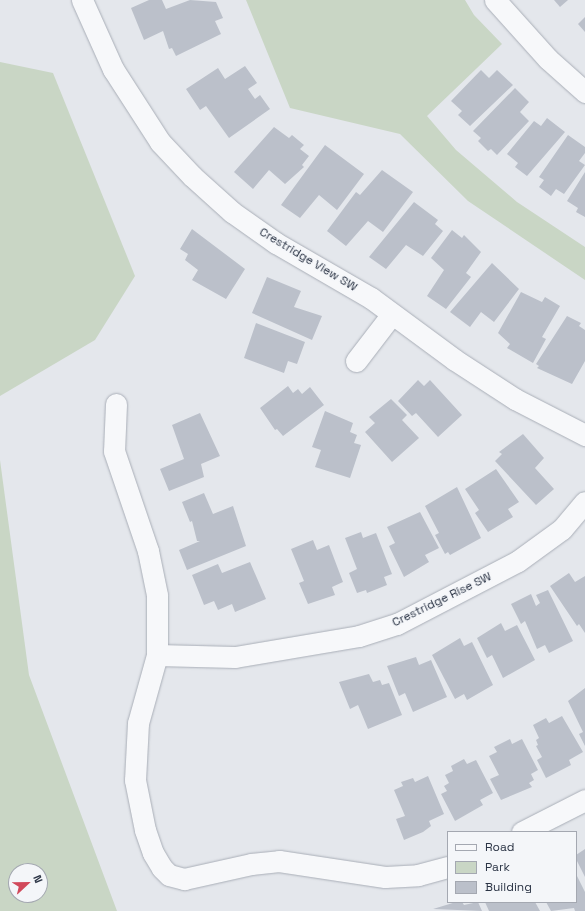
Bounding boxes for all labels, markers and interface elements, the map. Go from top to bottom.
street label: Crestridge View SW [256,225,360,295]
street label: Crestridge Rise SW [390,570,494,630]
legend [447,831,577,903]
text: Road [485,839,514,855]
text: Park [485,859,510,875]
north arrow [8,863,48,903]
text: N [30,873,46,885]
text: Building [485,879,532,895]

